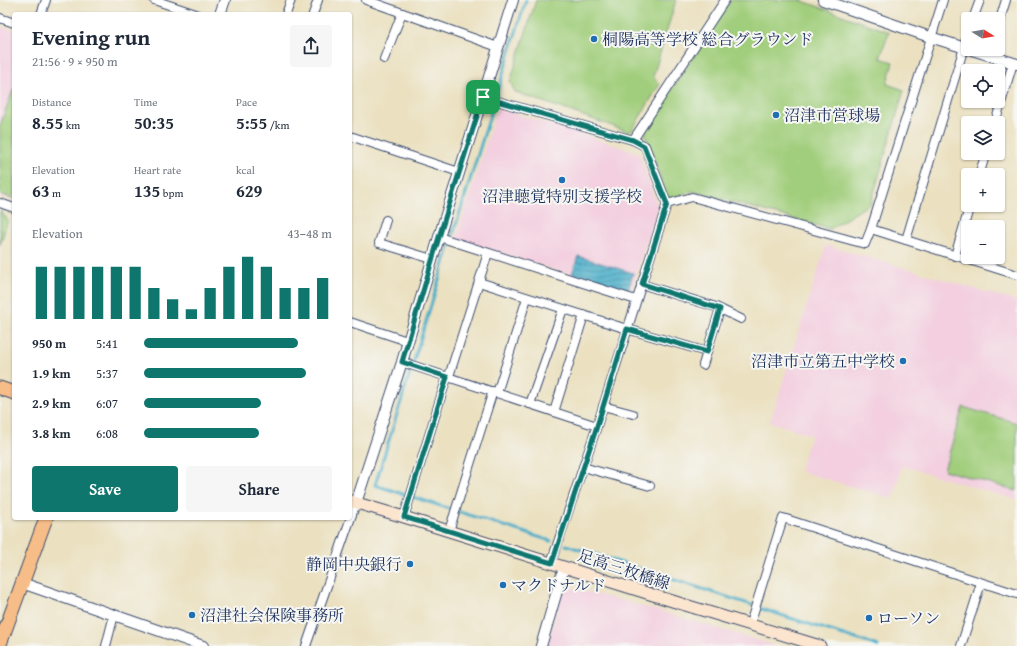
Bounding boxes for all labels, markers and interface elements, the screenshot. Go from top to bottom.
north arrow [961,12,1005,56]
map controls [961,12,1005,264]
text: Evening run [32,21,150,53]
button: share [290,25,332,67]
place label: 桐陽高等学校 総合グラウンド [602,27,814,51]
marker: 桐陽高等学校 総合グラウンド [589,34,599,44]
text: 21:56 · 9 × 950 m [32,52,118,71]
button: locate [961,64,1005,108]
pin [466,80,500,114]
icon: arrive [472,86,494,108]
text: Distance [32,94,71,110]
text: Time [134,94,157,110]
text: Pace [236,94,257,110]
place label: 沼津市営球場 [784,103,880,127]
text: 8.55 [32,110,63,135]
text: 50:35 [134,110,174,135]
text: 5:55 [236,110,267,135]
marker: 沼津市営球場 [771,110,781,120]
button: layers [961,116,1005,160]
text: km [63,117,80,133]
text: /km [267,117,289,133]
text: Elevation [32,162,75,178]
text: Heart rate [134,162,181,178]
text: kcal [236,162,255,178]
button: + [961,168,1005,212]
marker: 沼津聴覚特別支援学校 [557,175,567,185]
text: 63 [32,178,50,203]
text: 135 [134,178,160,203]
text: 629 [236,178,262,203]
place label: 沼津聴覚特別支援学校 [482,184,642,208]
text: m [50,185,61,201]
text: bpm [160,185,183,201]
button: − [961,220,1005,264]
text: Elevation [32,224,83,243]
text: 43–48 m [287,224,332,243]
text: 950 m [32,334,66,353]
text: 5:41 [96,334,118,353]
place label: 沼津市立第五中学校 [751,349,895,373]
marker: 沼津市立第五中学校 [898,356,908,366]
text: 1.9 km [32,364,71,383]
text: 5:37 [96,364,118,383]
text: 2.9 km [32,394,71,413]
text: 6:07 [96,394,118,413]
text: 3.8 km [32,424,71,443]
text: 6:08 [96,424,118,443]
button: Save [32,466,178,512]
button: Share [186,466,332,512]
street label: 足高三枚橋線 [575,543,673,595]
place label: 静岡中央銀行 [306,552,402,576]
marker: 静岡中央銀行 [405,559,415,569]
place label: マクドナルド [511,573,606,597]
marker: マクドナルド [498,580,508,590]
place label: 沼津社会保険事務所 [200,603,344,627]
place label: ローソン [877,606,940,630]
marker: 沼津社会保険事務所 [187,610,197,620]
marker: ローソン [864,613,874,623]

